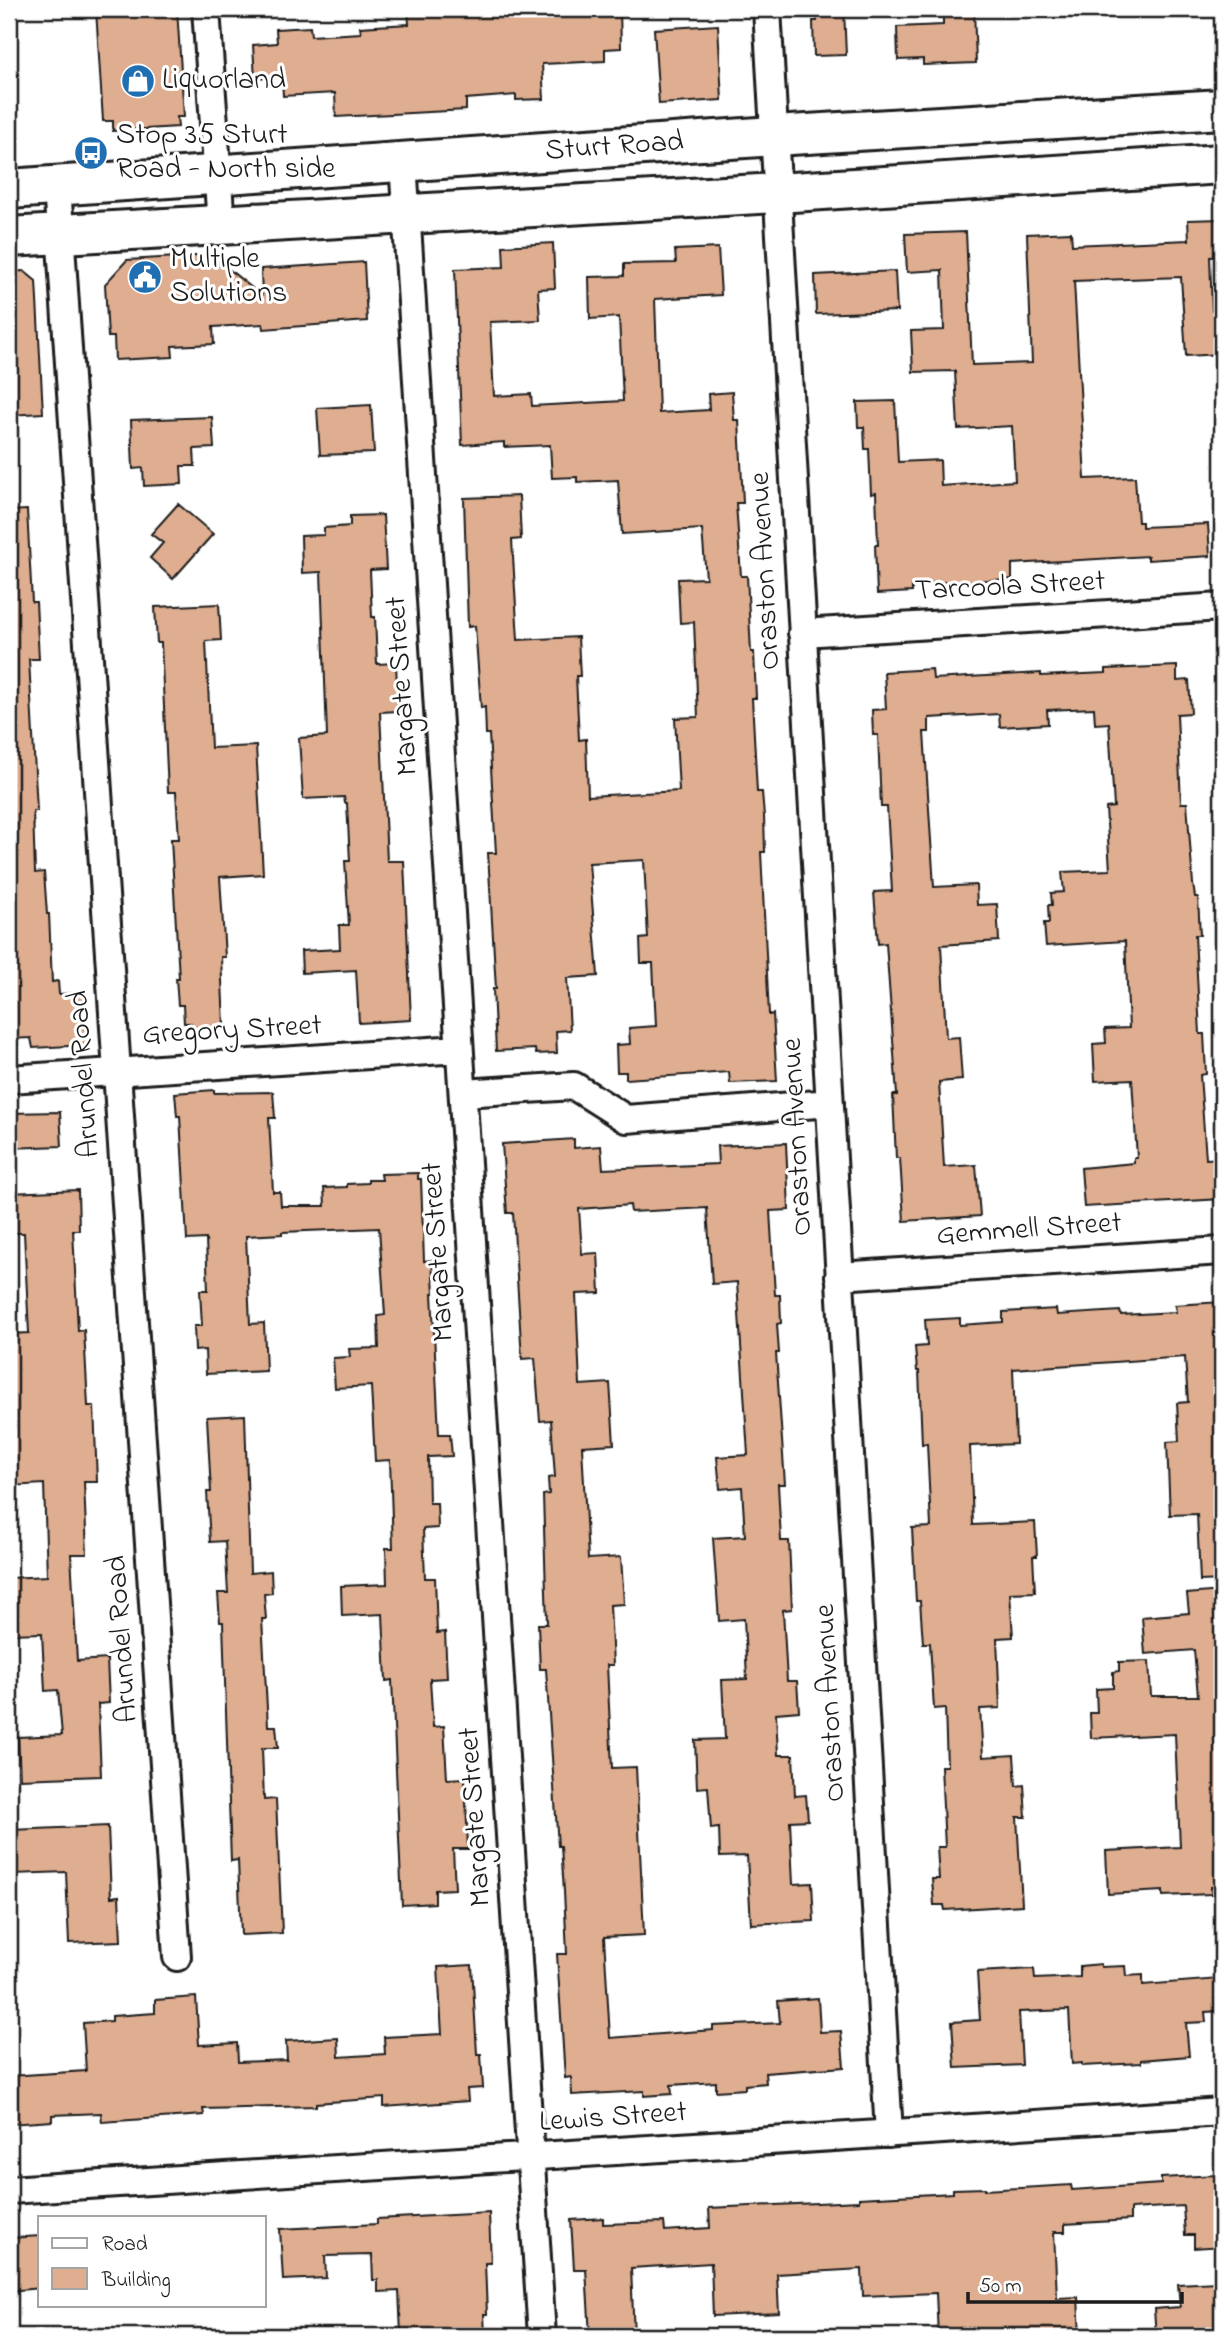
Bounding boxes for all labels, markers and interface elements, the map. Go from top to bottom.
place label: Liquorland [162,59,286,103]
shop icon: Liquorland [119,62,157,100]
place label: Stop 35 Sturt Road - North side [116,114,336,192]
street label: Sturt Road [544,120,685,174]
bus stop icon: Stop 35 Sturt Road - North side [72,134,110,172]
place label: Multiple Solutions [170,238,287,316]
public building icon: Multiple Solutions [126,258,164,296]
street label: Oraston Avenue [739,470,793,671]
street label: Tarcoola Street [914,560,1106,614]
street label: Margate Street [375,595,431,777]
street label: Arundel Road [57,989,113,1159]
street label: Gregory Street [141,1004,323,1058]
street label: Oraston Avenue [771,1036,825,1237]
street label: Margate Street [411,1161,467,1343]
street label: Gemmell Street [935,1202,1123,1258]
street label: Arundel Road [95,1554,151,1724]
street label: Oraston Avenue [804,1602,858,1803]
street label: Margate Street [448,1726,504,1908]
street label: Lewis Street [538,2091,688,2145]
legend [38,2216,266,2306]
text: Road [102,2230,148,2260]
scale bar [968,2261,1182,2305]
text: Building [101,2266,171,2298]
text: 50 m [979,2272,1022,2302]

